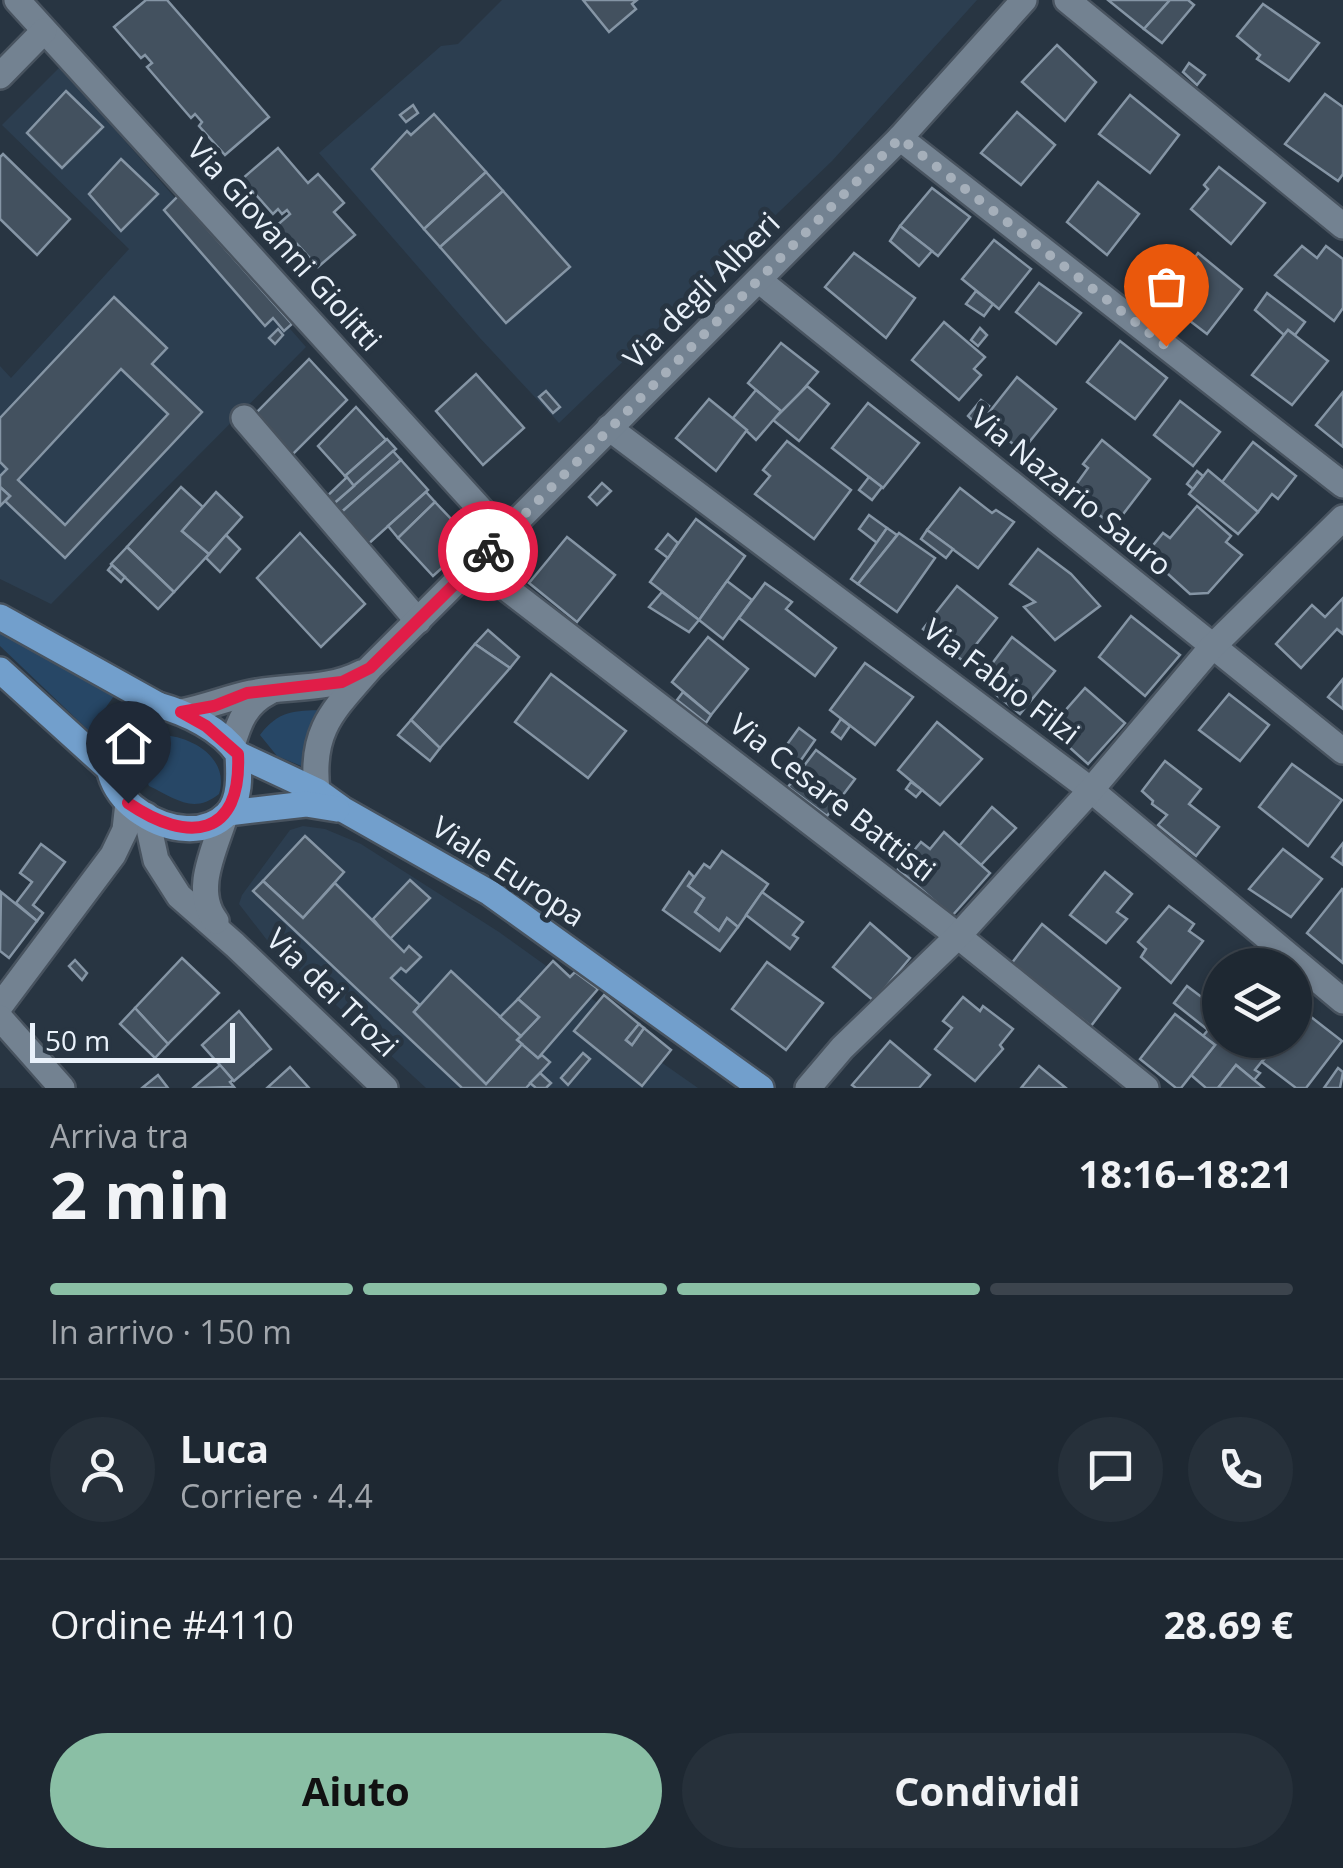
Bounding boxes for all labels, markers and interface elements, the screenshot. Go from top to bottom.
street label: Via Giovanni Giolitti [179,129,392,359]
street label: Via degli Alberi [614,203,788,377]
pin [1124,244,1209,347]
icon: bag [1139,259,1194,314]
street label: Via Nazario Sauro [963,397,1181,585]
courier [438,501,538,601]
icon: bike [461,524,516,579]
street label: Via Fabio Filzi [915,608,1089,753]
pin [86,701,171,804]
street label: Via Cesare Battisti [721,703,944,890]
icon: home [101,716,156,771]
street label: Viale Europa [424,806,593,936]
street label: Via dei Trozi [258,918,408,1065]
map controls [1202,948,1312,1058]
button: layers [1202,948,1312,1058]
scale bar [30,1018,235,1062]
text: 50 m [45,1021,110,1059]
text: Arriva tra [50,1114,189,1157]
text: 18:16–18:21 [1079,1147,1293,1199]
text: 2 min [50,1150,230,1238]
text: In arrivo · 150 m [50,1310,292,1353]
button: person [50,1417,155,1522]
button: chat [1058,1417,1163,1522]
button: phone [1188,1417,1293,1522]
text: Luca [180,1422,269,1474]
text: Corriere · 4.4 [180,1474,373,1517]
text: Ordine #4110 [50,1598,294,1650]
text: 28.69 € [1164,1598,1293,1650]
button: Aiuto [50,1733,662,1848]
button: Condividi [682,1733,1293,1848]

